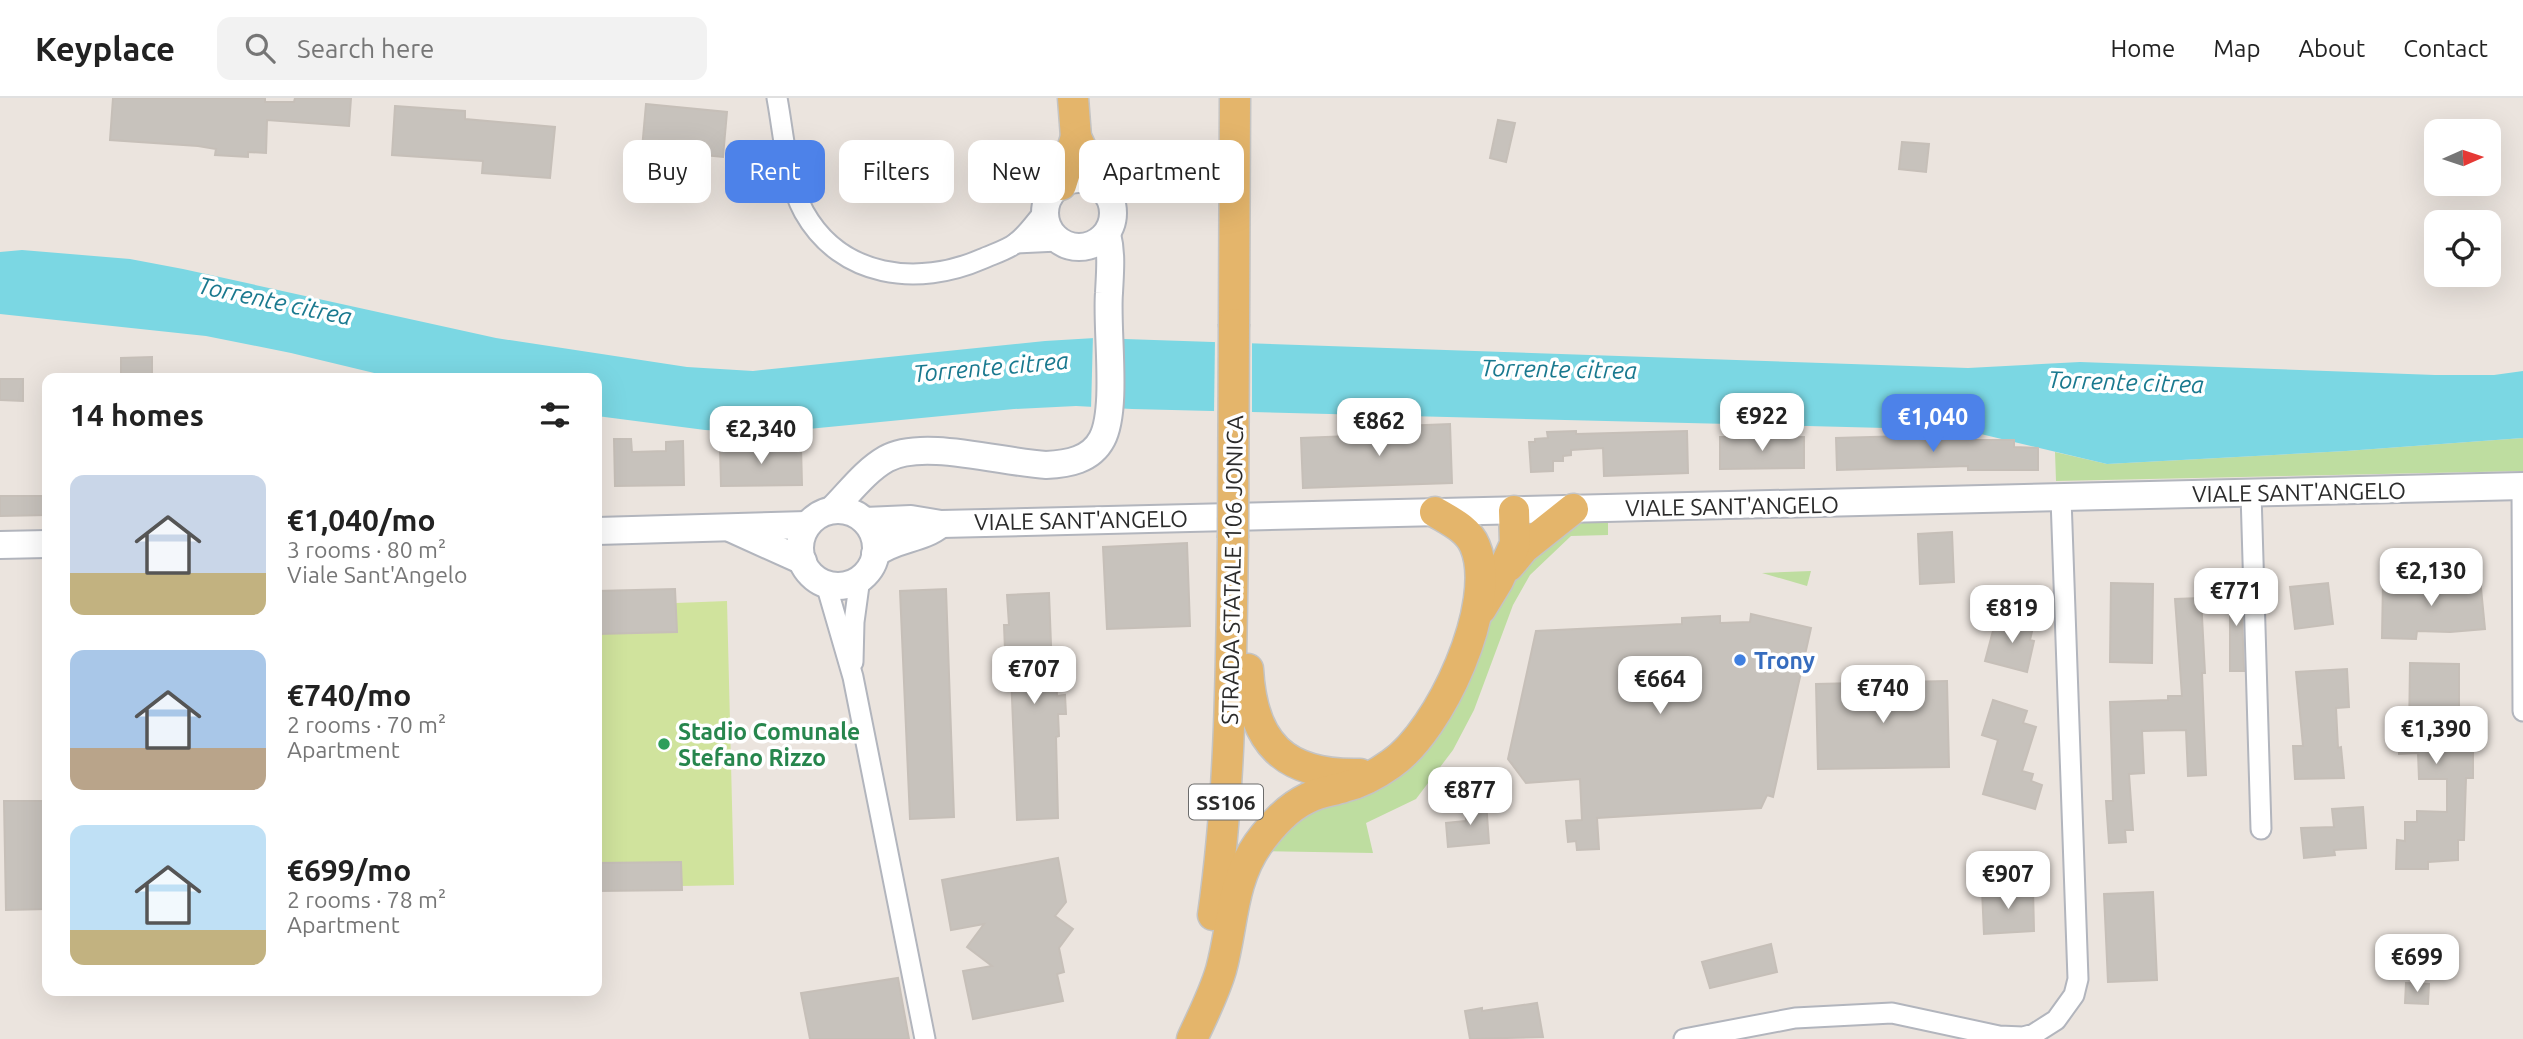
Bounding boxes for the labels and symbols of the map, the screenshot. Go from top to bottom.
north arrow [2424,119,2501,196]
water label: Torrente citrea [196,272,354,330]
water label: Torrente citrea [912,347,1070,387]
water label: Torrente citrea [1481,354,1637,384]
water label: Torrente citrea [2047,366,2205,398]
pin: €922 [1721,394,1803,453]
pin: €1,040 [1876,394,1990,454]
pin: €862 [1338,398,1420,458]
pin: €2,340 [704,406,818,466]
street label: STRADA STATALE 106 JONICA [1217,415,1247,725]
street label: VIALE SANT'ANGELO [2192,478,2406,506]
street label: VIALE SANT'ANGELO [1625,492,1839,520]
street label: VIALE SANT'ANGELO [974,506,1188,534]
pin: €2,130 [2374,548,2488,608]
pin: €771 [2195,568,2277,628]
pin: €819 [1971,586,2053,645]
pin: €707 [993,646,1075,706]
place label: Trony [1754,648,1815,673]
marker: Trony [1732,652,1748,668]
pin: €664 [1619,656,1701,716]
pin: €740 [1842,666,1924,725]
pin: €1,390 [2379,706,2493,766]
place label: Stadio Comunale Stefano Rizzo [678,719,860,770]
marker: Stadio Comunale Stefano Rizzo [656,736,672,752]
pin: €877 [1429,768,1511,827]
road number: SS106 [1189,784,1263,820]
pin: €907 [1967,852,2049,911]
pin: €699 [2376,934,2458,994]

